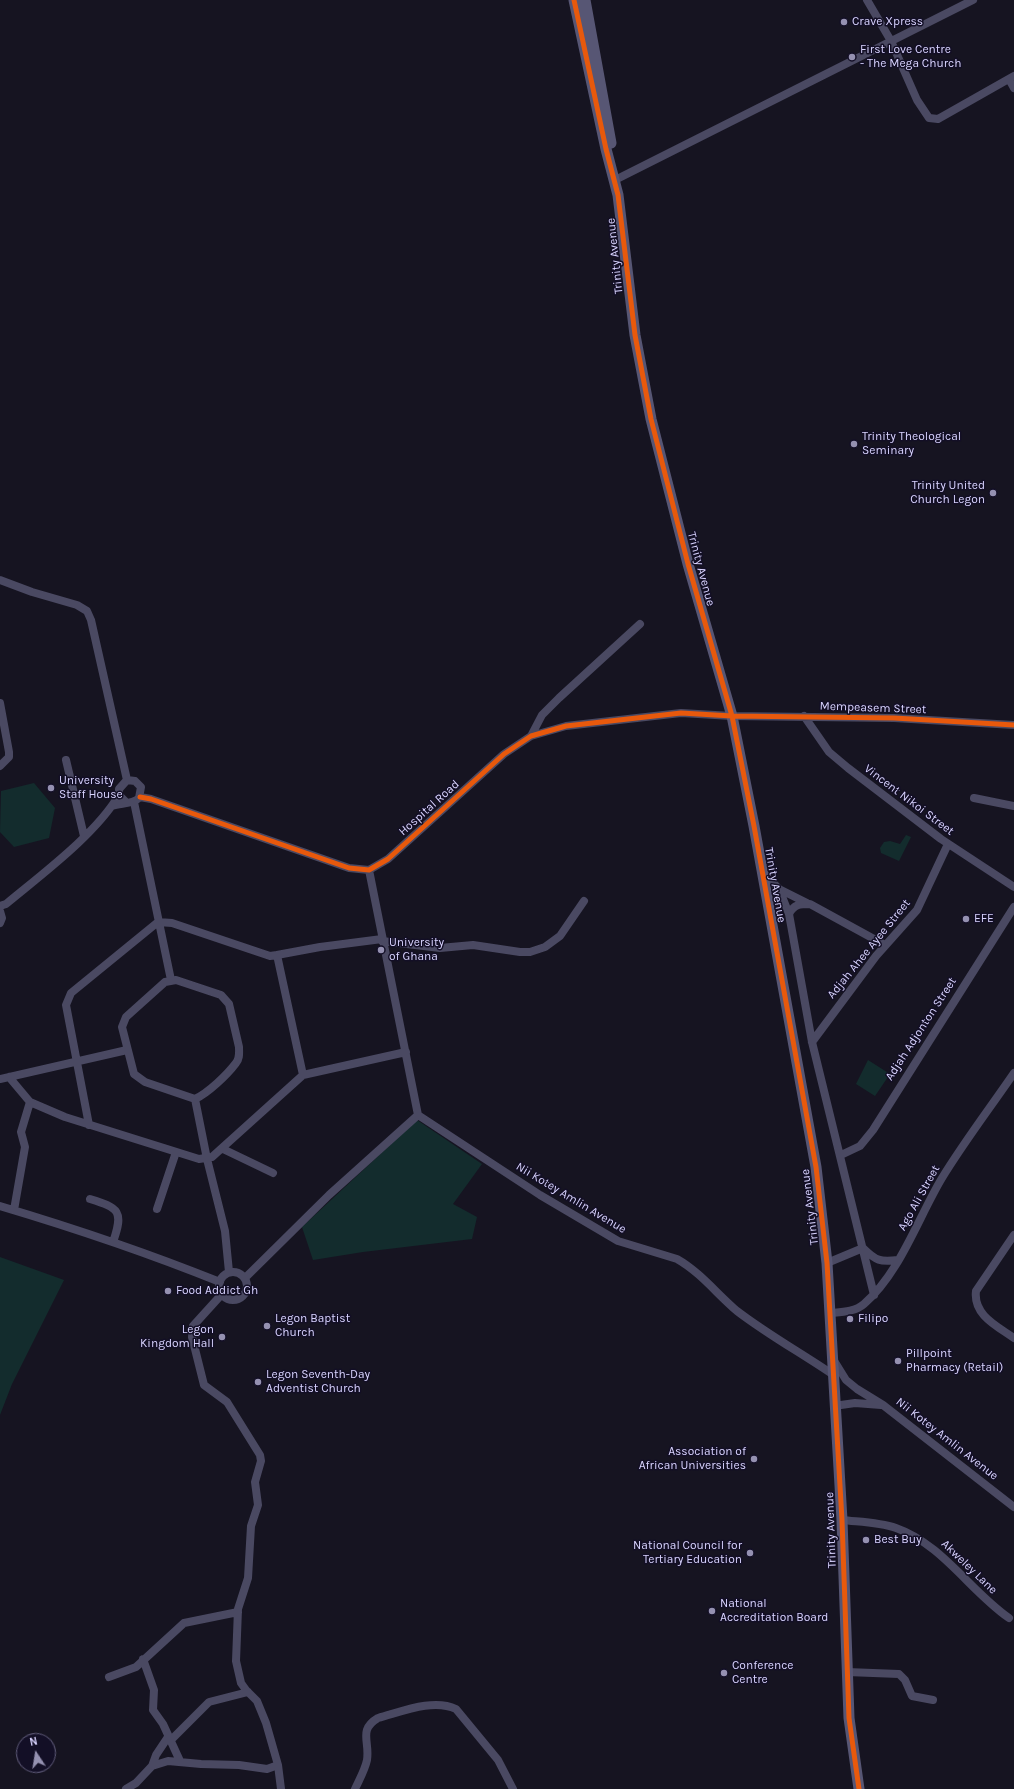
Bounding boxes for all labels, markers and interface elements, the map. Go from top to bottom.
place label: Crave Xpress [852,15,923,29]
marker: Crave Xpress [839,17,849,27]
place label: First Love Centre - The Mega Church [860,43,961,71]
marker: First Love Centre - The Mega Church [847,52,857,62]
street label: Trinity Avenue [604,217,626,295]
place label: Trinity Theological Seminary [862,430,961,458]
marker: Trinity Theological Seminary [849,439,859,449]
place label: Trinity United Church Legon [910,479,985,507]
marker: Trinity United Church Legon [988,488,998,498]
street label: Trinity Avenue [684,530,718,608]
street label: Mempeasem Street [819,699,927,717]
street label: Vincent Nikoi Street [861,761,957,839]
place label: University Staff House [59,774,123,802]
street label: Hospital Road [396,777,462,839]
marker: University Staff House [46,783,56,793]
street label: Trinity Avenue [761,846,789,924]
street label: Adjah Ahee Ayee Street [824,896,914,1002]
place label: EFE [974,912,994,926]
marker: EFE [961,914,971,924]
place label: University of Ghana [389,936,444,964]
marker: University of Ghana [376,945,386,955]
street label: Adjah Adjonton Street [882,975,960,1083]
street label: Nii Kotey Amlin Avenue [513,1159,629,1237]
street label: Ago Ali Street [895,1163,943,1233]
street label: Trinity Avenue [798,1168,822,1246]
place label: Food Addict Gh [176,1284,258,1298]
marker: Food Addict Gh [163,1286,173,1296]
place label: Legon Baptist Church [275,1312,350,1340]
place label: Filipo [858,1312,888,1326]
marker: Filipo [845,1314,855,1324]
marker: Legon Baptist Church [262,1321,272,1331]
place label: Legon Kingdom Hall [140,1323,214,1351]
marker: Legon Kingdom Hall [217,1332,227,1342]
place label: Pillpoint Pharmacy (Retail) [906,1347,1003,1375]
marker: Pillpoint Pharmacy (Retail) [893,1356,903,1366]
place label: Legon Seventh-Day Adventist Church [266,1368,370,1396]
marker: Legon Seventh-Day Adventist Church [253,1377,263,1387]
street label: Nii Kotey Amlin Avenue [893,1395,1001,1483]
place label: Association of African Universities [639,1445,746,1473]
marker: Association of African Universities [749,1454,759,1464]
street label: Trinity Avenue [822,1492,840,1568]
place label: Best Buy [874,1533,922,1547]
marker: Best Buy [861,1535,871,1545]
street label: Akweley Lane [938,1537,1000,1597]
place label: National Council for Tertiary Education [633,1539,742,1567]
marker: National Council for Tertiary Education [745,1548,755,1558]
place label: National Accreditation Board [720,1597,828,1625]
marker: National Accreditation Board [707,1606,717,1616]
place label: Conference Centre [732,1659,794,1687]
marker: Conference Centre [719,1668,729,1678]
north arrow [16,1733,56,1773]
text: N [28,1735,39,1749]

